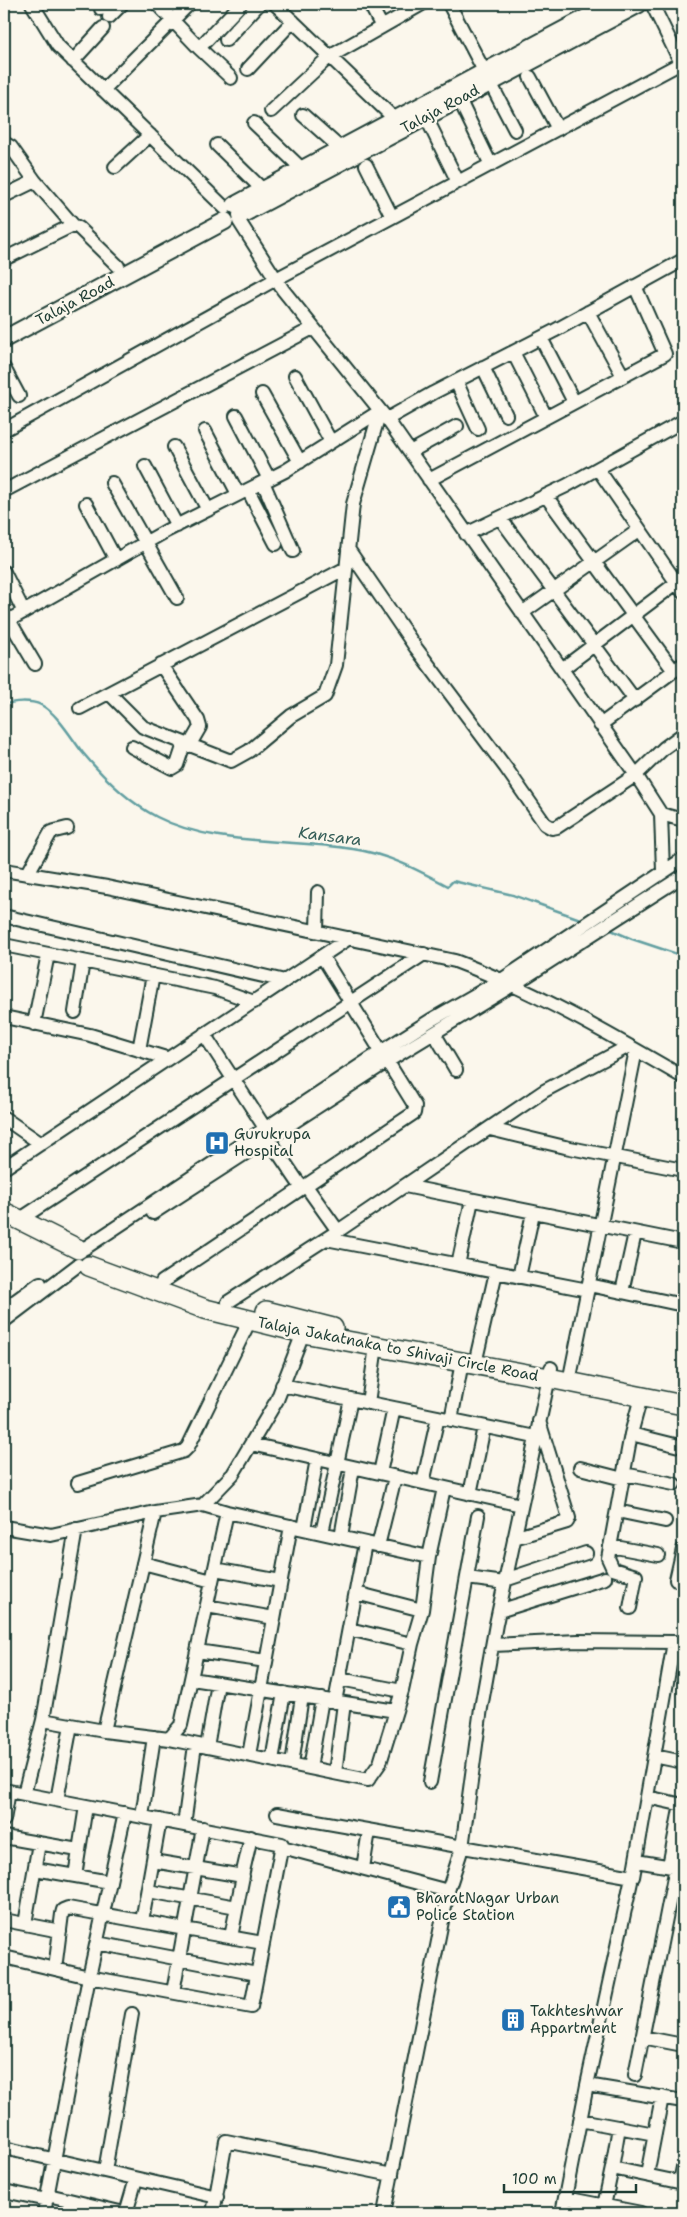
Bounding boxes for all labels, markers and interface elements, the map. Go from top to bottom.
street label: Talaja Road [397,80,483,138]
street label: Talaja Road [32,272,118,330]
water label: Kansara [297,822,363,850]
place label: Gurukrupa Hospital [234,1124,311,1161]
hospital icon: Gurukrupa Hospital [204,1130,230,1156]
street label: Talaja Jakatnaka to Shivaji Circle Road [256,1312,541,1386]
place label: BharatNagar Urban Police Station [416,1888,559,1925]
public building icon: BharatNagar Urban Police Station [386,1894,412,1920]
place label: Takhteshwar Appartment [530,2001,624,2038]
building icon: Takhteshwar Appartment [500,2007,526,2033]
scale bar [504,2162,637,2194]
text: 100 m [512,2169,557,2189]

